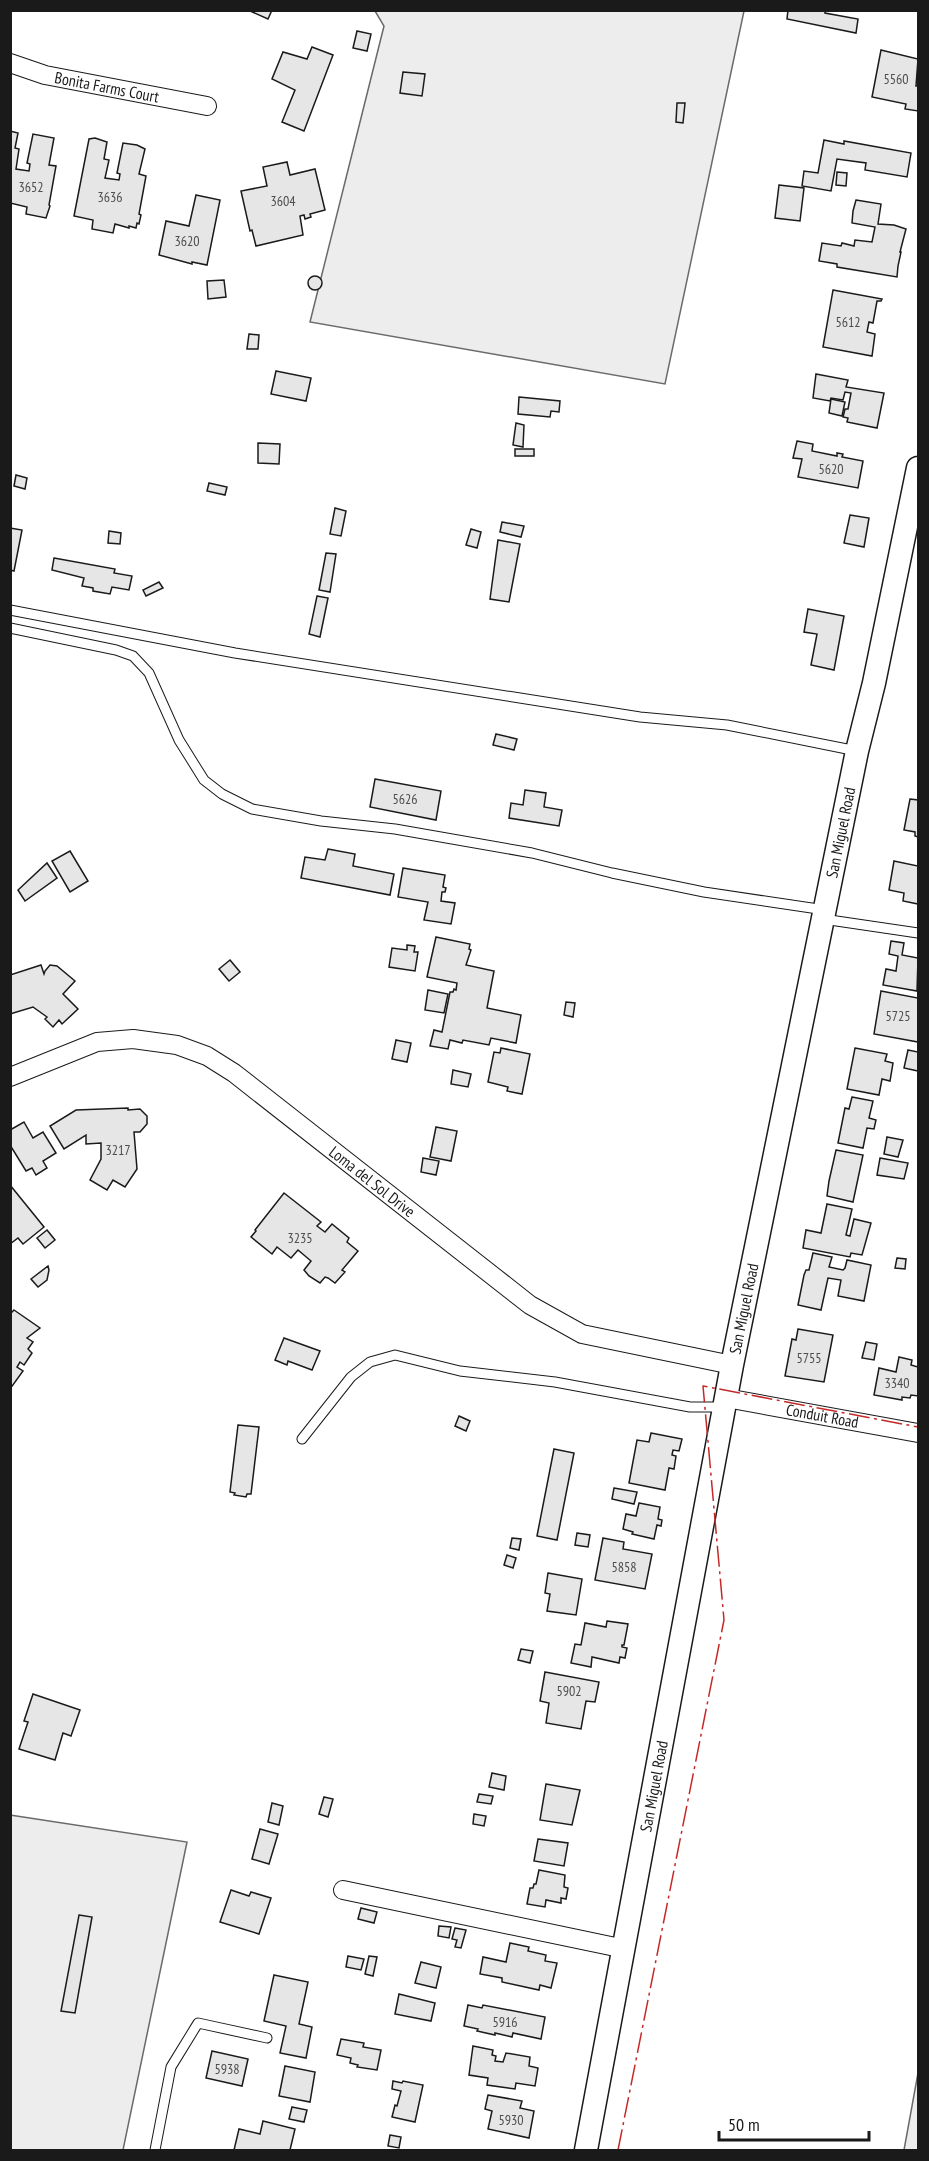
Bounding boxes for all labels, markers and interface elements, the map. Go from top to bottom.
street label: Bonita Farms Court [53,67,161,107]
house number: 5560 [883,70,909,88]
house number: 3652 [18,178,44,196]
house number: 3636 [97,188,123,206]
house number: 3604 [270,192,296,210]
house number: 3620 [174,232,200,250]
house number: 5612 [835,313,861,331]
house number: 5620 [818,460,844,478]
street label: San Miguel Road [821,785,859,880]
house number: 5626 [392,790,418,808]
house number: 5725 [885,1007,911,1025]
house number: 3217 [105,1141,131,1159]
street label: Loma del Sol Drive [325,1142,419,1221]
house number: 3235 [287,1229,313,1247]
street label: San Miguel Road [724,1261,763,1356]
house number: 5755 [796,1349,822,1367]
house number: 3340 [884,1374,910,1392]
street label: Conduit Road [785,1399,860,1432]
house number: 5858 [611,1558,637,1576]
house number: 5902 [556,1682,582,1700]
street label: San Miguel Road [635,1739,672,1833]
house number: 5916 [492,2013,518,2031]
house number: 5938 [214,2060,240,2078]
scale bar [719,2104,869,2142]
house number: 5930 [498,2111,524,2129]
text: 50 m [728,2113,760,2136]

